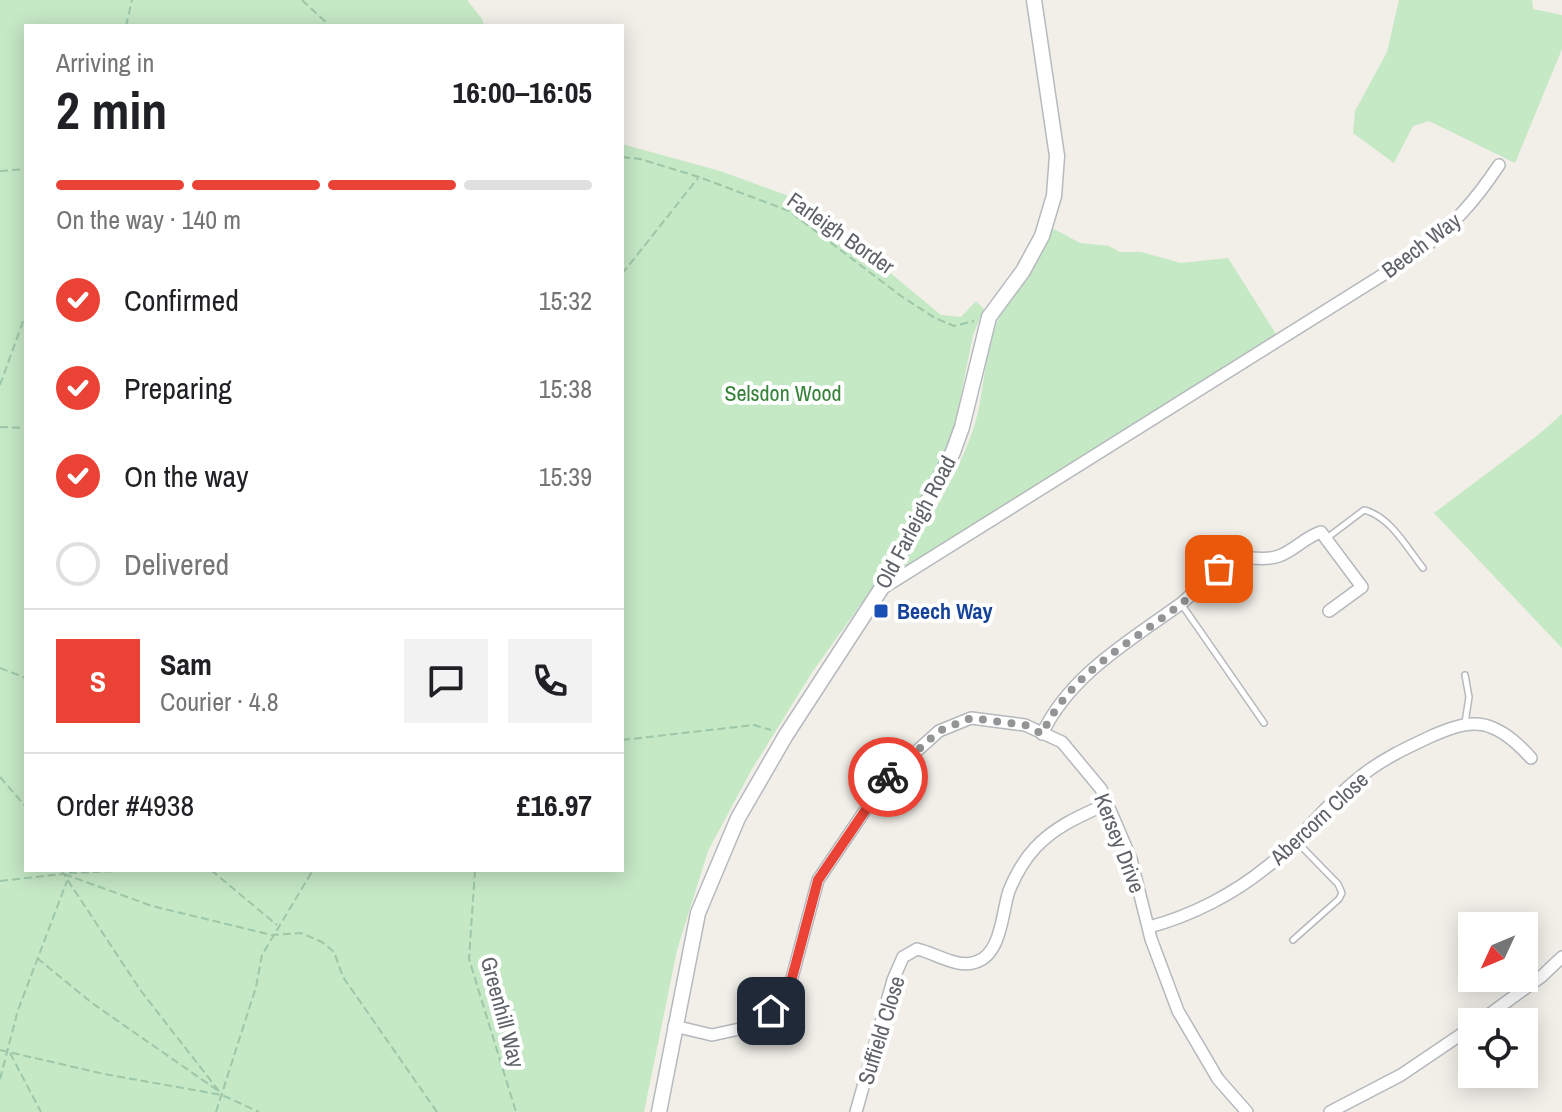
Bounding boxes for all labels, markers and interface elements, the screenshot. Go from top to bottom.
text: Arriving in [56,45,154,80]
text: 16:00–16:05 [453,72,592,112]
text: 2 min [56,75,167,145]
street label: Farleigh Border [781,185,901,281]
text: On the way · 140 m [56,202,241,237]
street label: Beech Way [1375,205,1467,285]
icon: check [56,278,100,322]
text: Confirmed [124,280,239,320]
text: 15:32 [539,283,592,318]
icon: check [56,366,100,410]
text: Preparing [124,368,232,408]
text: 15:38 [539,371,592,406]
park label: Selsdon Wood [724,378,842,408]
street label: Old Farleigh Road [867,450,963,594]
icon: check [56,454,100,498]
text: On the way [124,456,248,496]
text: 15:39 [539,459,592,494]
pin [1185,535,1253,603]
text: Delivered [124,544,229,584]
icon: bag [1197,547,1241,591]
place label: Beech Way [897,596,993,626]
marker: Beech Way [872,602,890,620]
button: chat [404,639,488,723]
button: phone [508,639,592,723]
text: Sam [160,644,212,684]
text: S [90,661,106,701]
text: Courier · 4.8 [160,684,279,719]
courier [848,737,928,817]
icon: bike [866,755,910,799]
street label: Abercorn Close [1263,765,1375,872]
text: Order #4938 [56,785,194,825]
text: £16.97 [517,785,592,825]
street label: Kersey Drive [1087,789,1153,897]
north arrow [1458,912,1538,992]
map controls [1458,912,1538,1088]
street label: Greenhill Way [474,953,532,1071]
street label: Suffield Close [850,972,912,1088]
pin [737,977,805,1045]
icon: home [749,989,793,1033]
button: locate [1458,1008,1538,1088]

